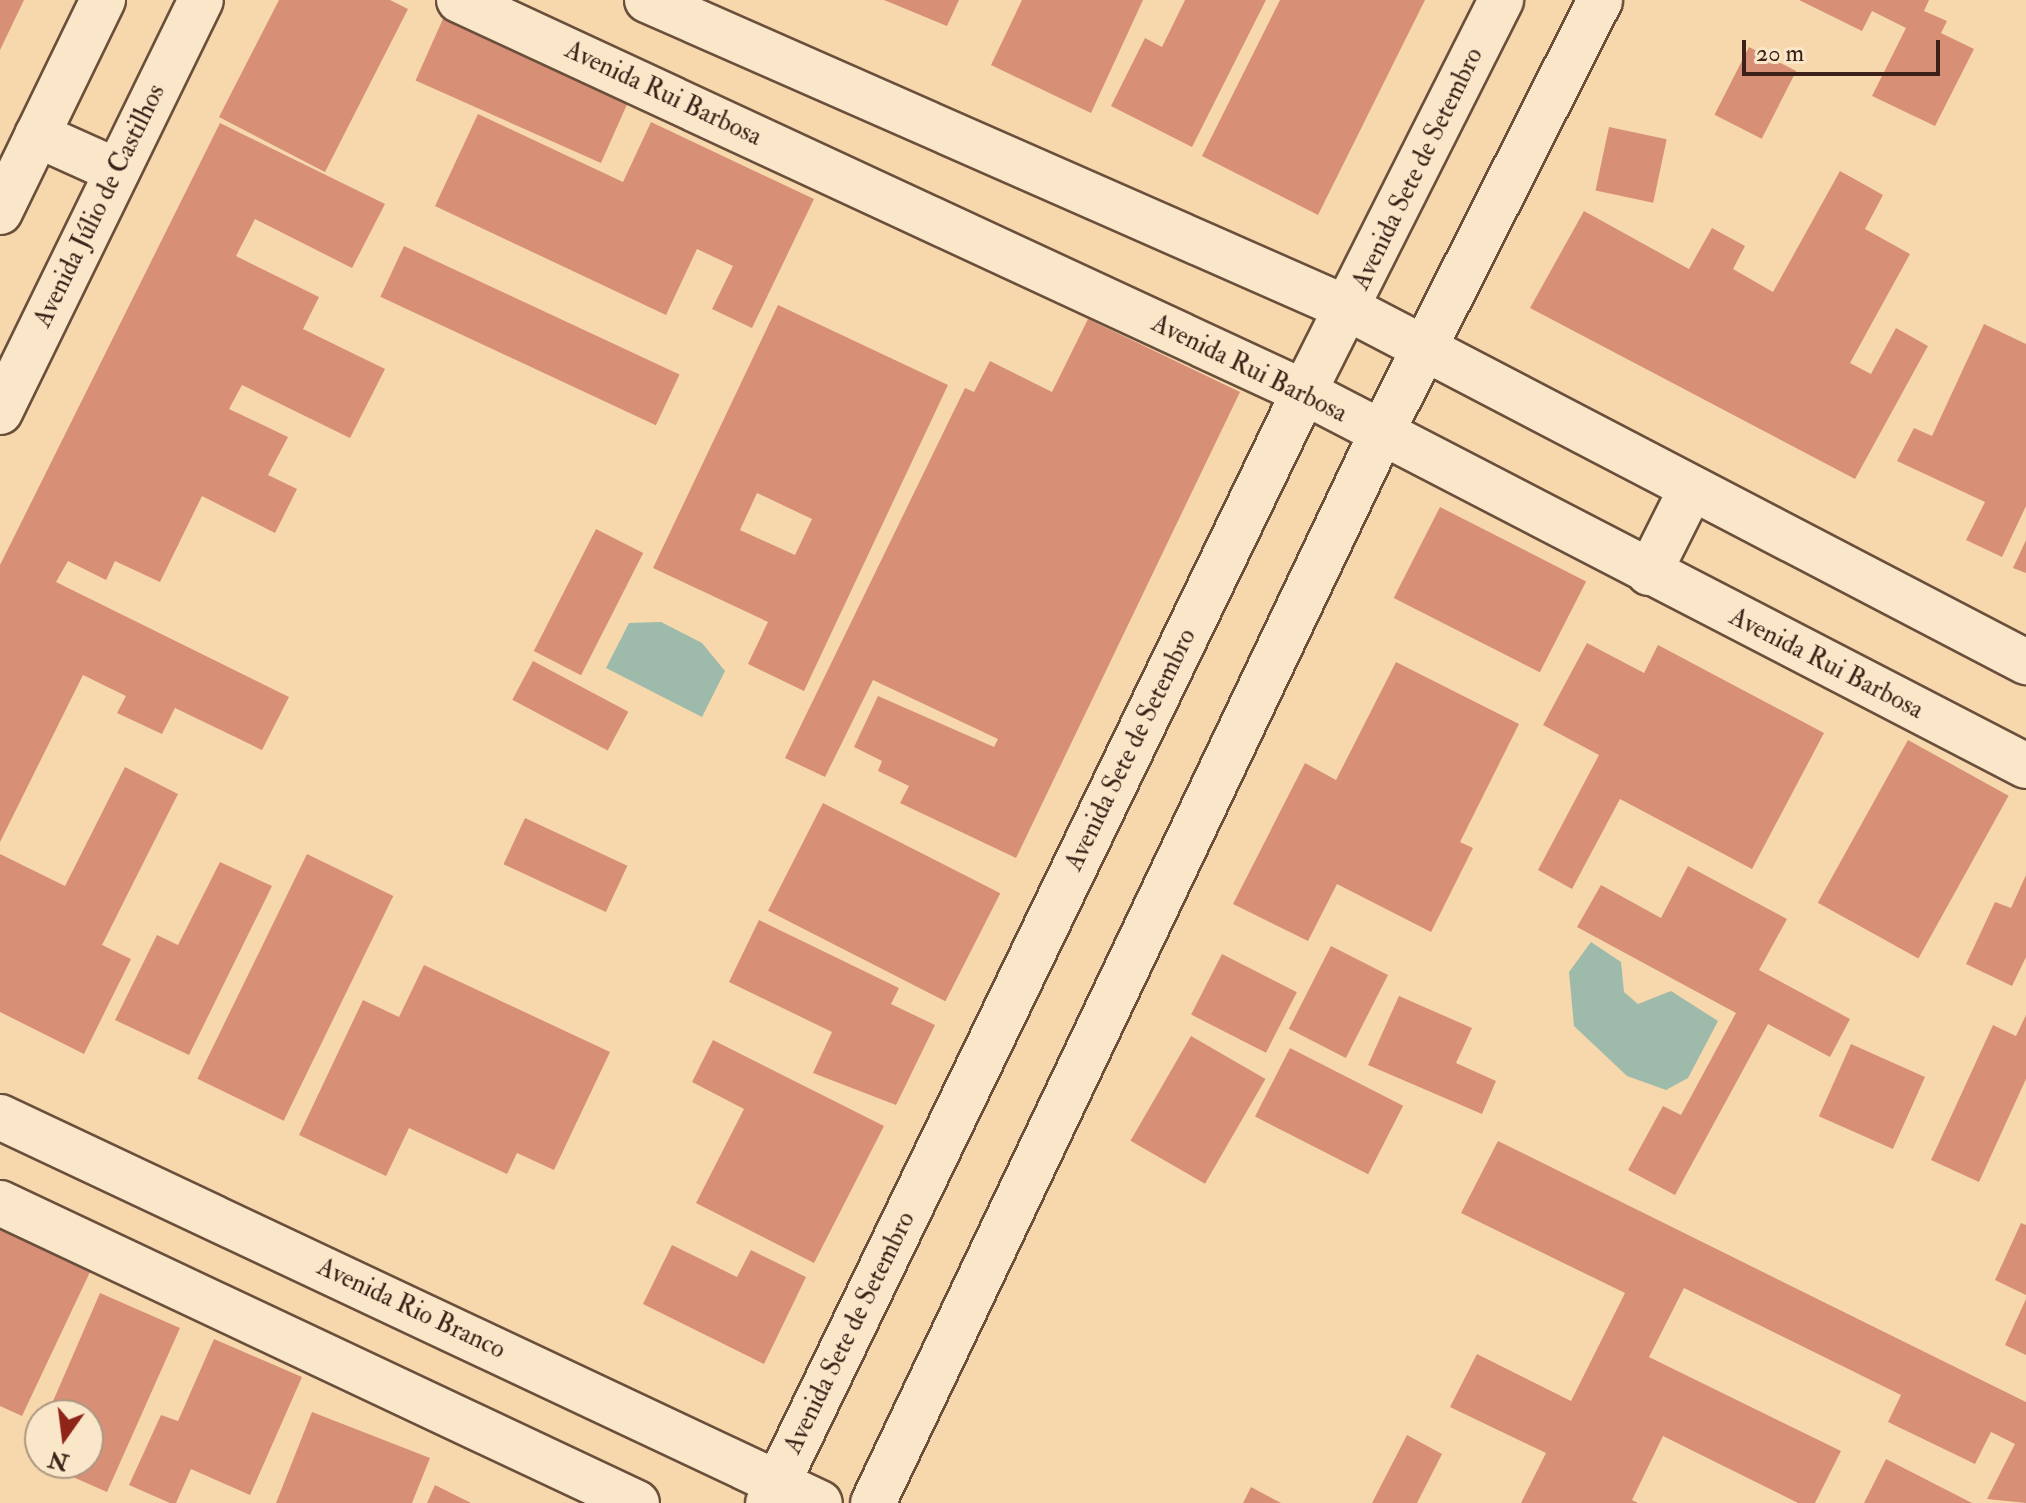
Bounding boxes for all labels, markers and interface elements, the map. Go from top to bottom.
scale bar [1746,24,1944,74]
street label: Avenida Rui Barbosa [560,35,766,153]
text: 20 m [1756,38,1804,69]
street label: Avenida Sete de Setembro [1346,43,1490,295]
street label: Avenida Júlio de Castilhos [28,79,172,333]
street label: Avenida Rui Barbosa [1146,308,1352,430]
street label: Avenida Rui Barbosa [1724,602,1928,726]
street label: Avenida Sete de Setembro [1059,624,1203,876]
street label: Avenida Sete de Setembro [778,1207,922,1459]
street label: Avenida Rio Branco [312,1252,510,1366]
north arrow [24,1399,104,1479]
text: N [46,1444,72,1476]

